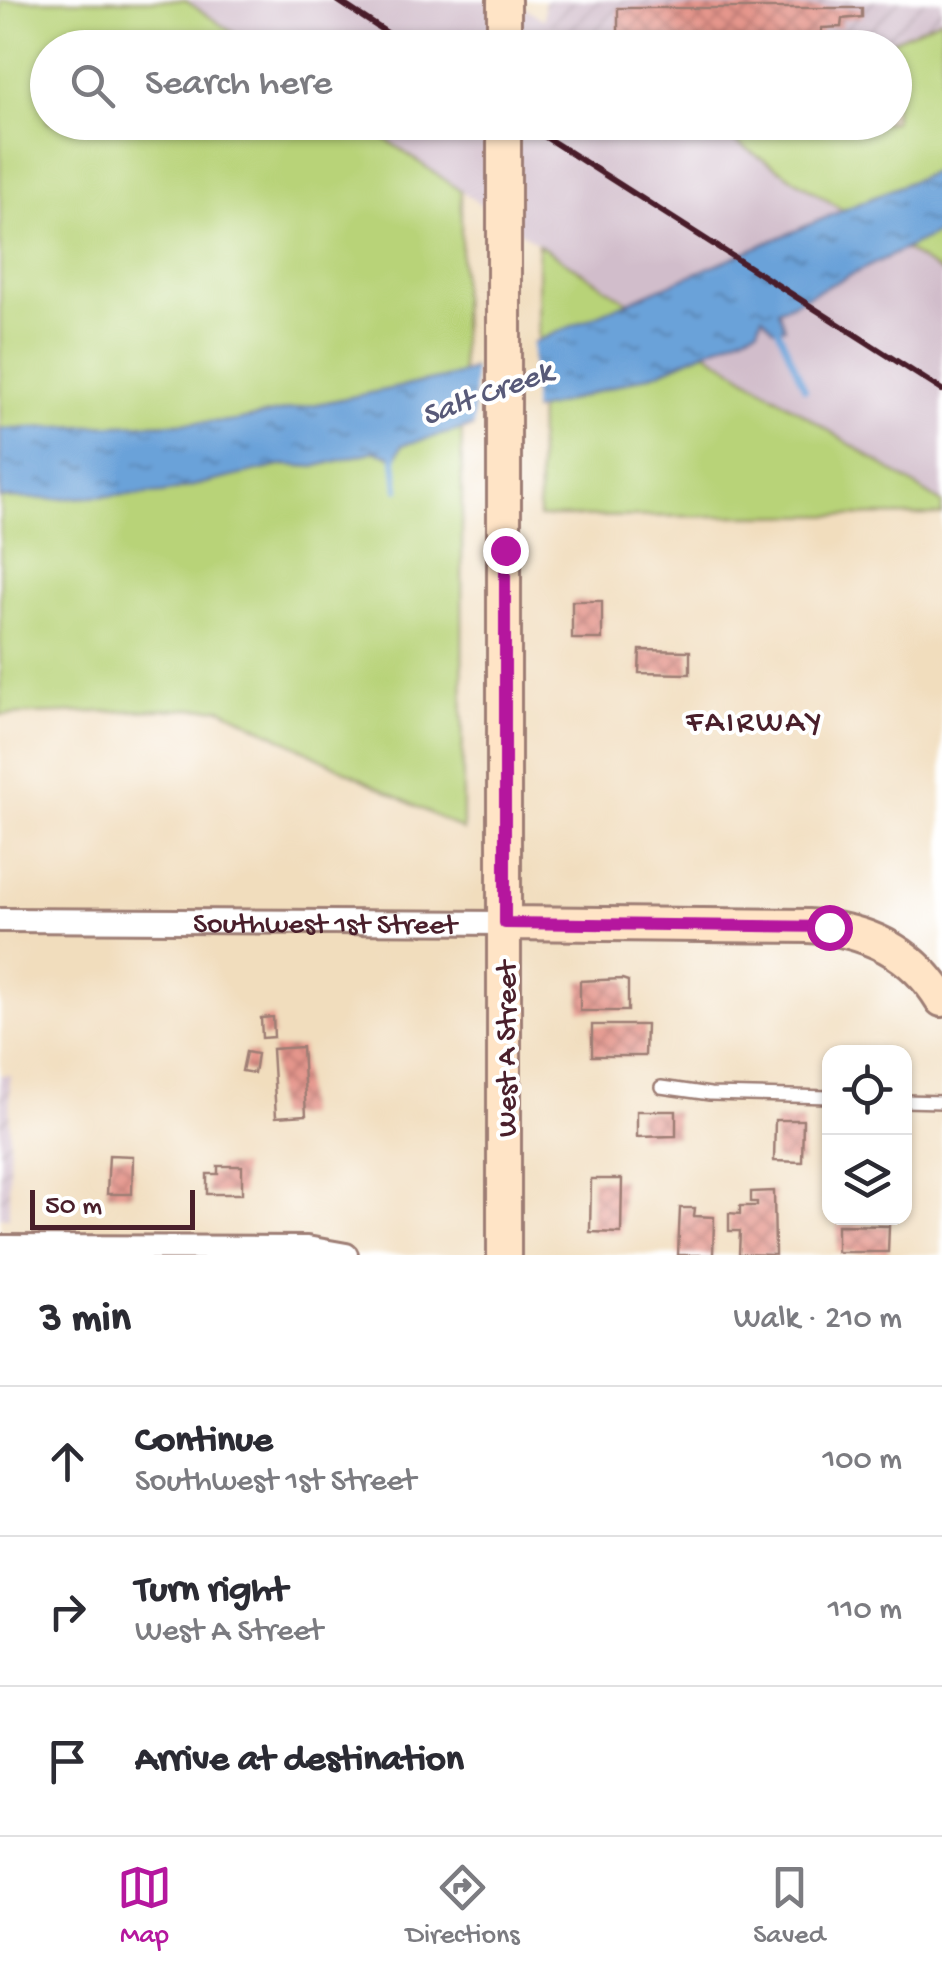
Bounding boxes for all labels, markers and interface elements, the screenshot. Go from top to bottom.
search box [30,30,912,140]
icon: search [65,58,120,113]
text: Search here [145,63,332,107]
water label: Salt Creek [417,354,561,437]
route end [483,528,529,574]
district label: FAIRWAY [685,705,824,743]
route start [807,905,853,951]
street label: Southwest 1st Street [193,908,460,945]
street label: West A Street [492,958,527,1137]
map controls [822,1045,912,1225]
button: locate [822,1045,912,1135]
button: layers [822,1135,912,1225]
scale bar [30,1185,195,1230]
text: 50 m [45,1191,102,1224]
text: 3 min [40,1296,131,1345]
text: Walk · 210 m [733,1301,902,1339]
text: Continue [135,1420,273,1464]
icon: ahead [40,1434,95,1489]
text: 100 m [822,1442,902,1480]
text: Southwest 1st Street [135,1464,416,1502]
text: Turn right [135,1570,287,1614]
icon: right [40,1584,95,1639]
text: 110 m [828,1592,902,1630]
text: West A Street [135,1614,323,1652]
icon: arrive [40,1734,95,1789]
text: Arrive at destination [135,1739,464,1783]
tab: Map [117,1860,172,1953]
tab: Directions [406,1860,520,1953]
tab: Saved [753,1860,825,1953]

